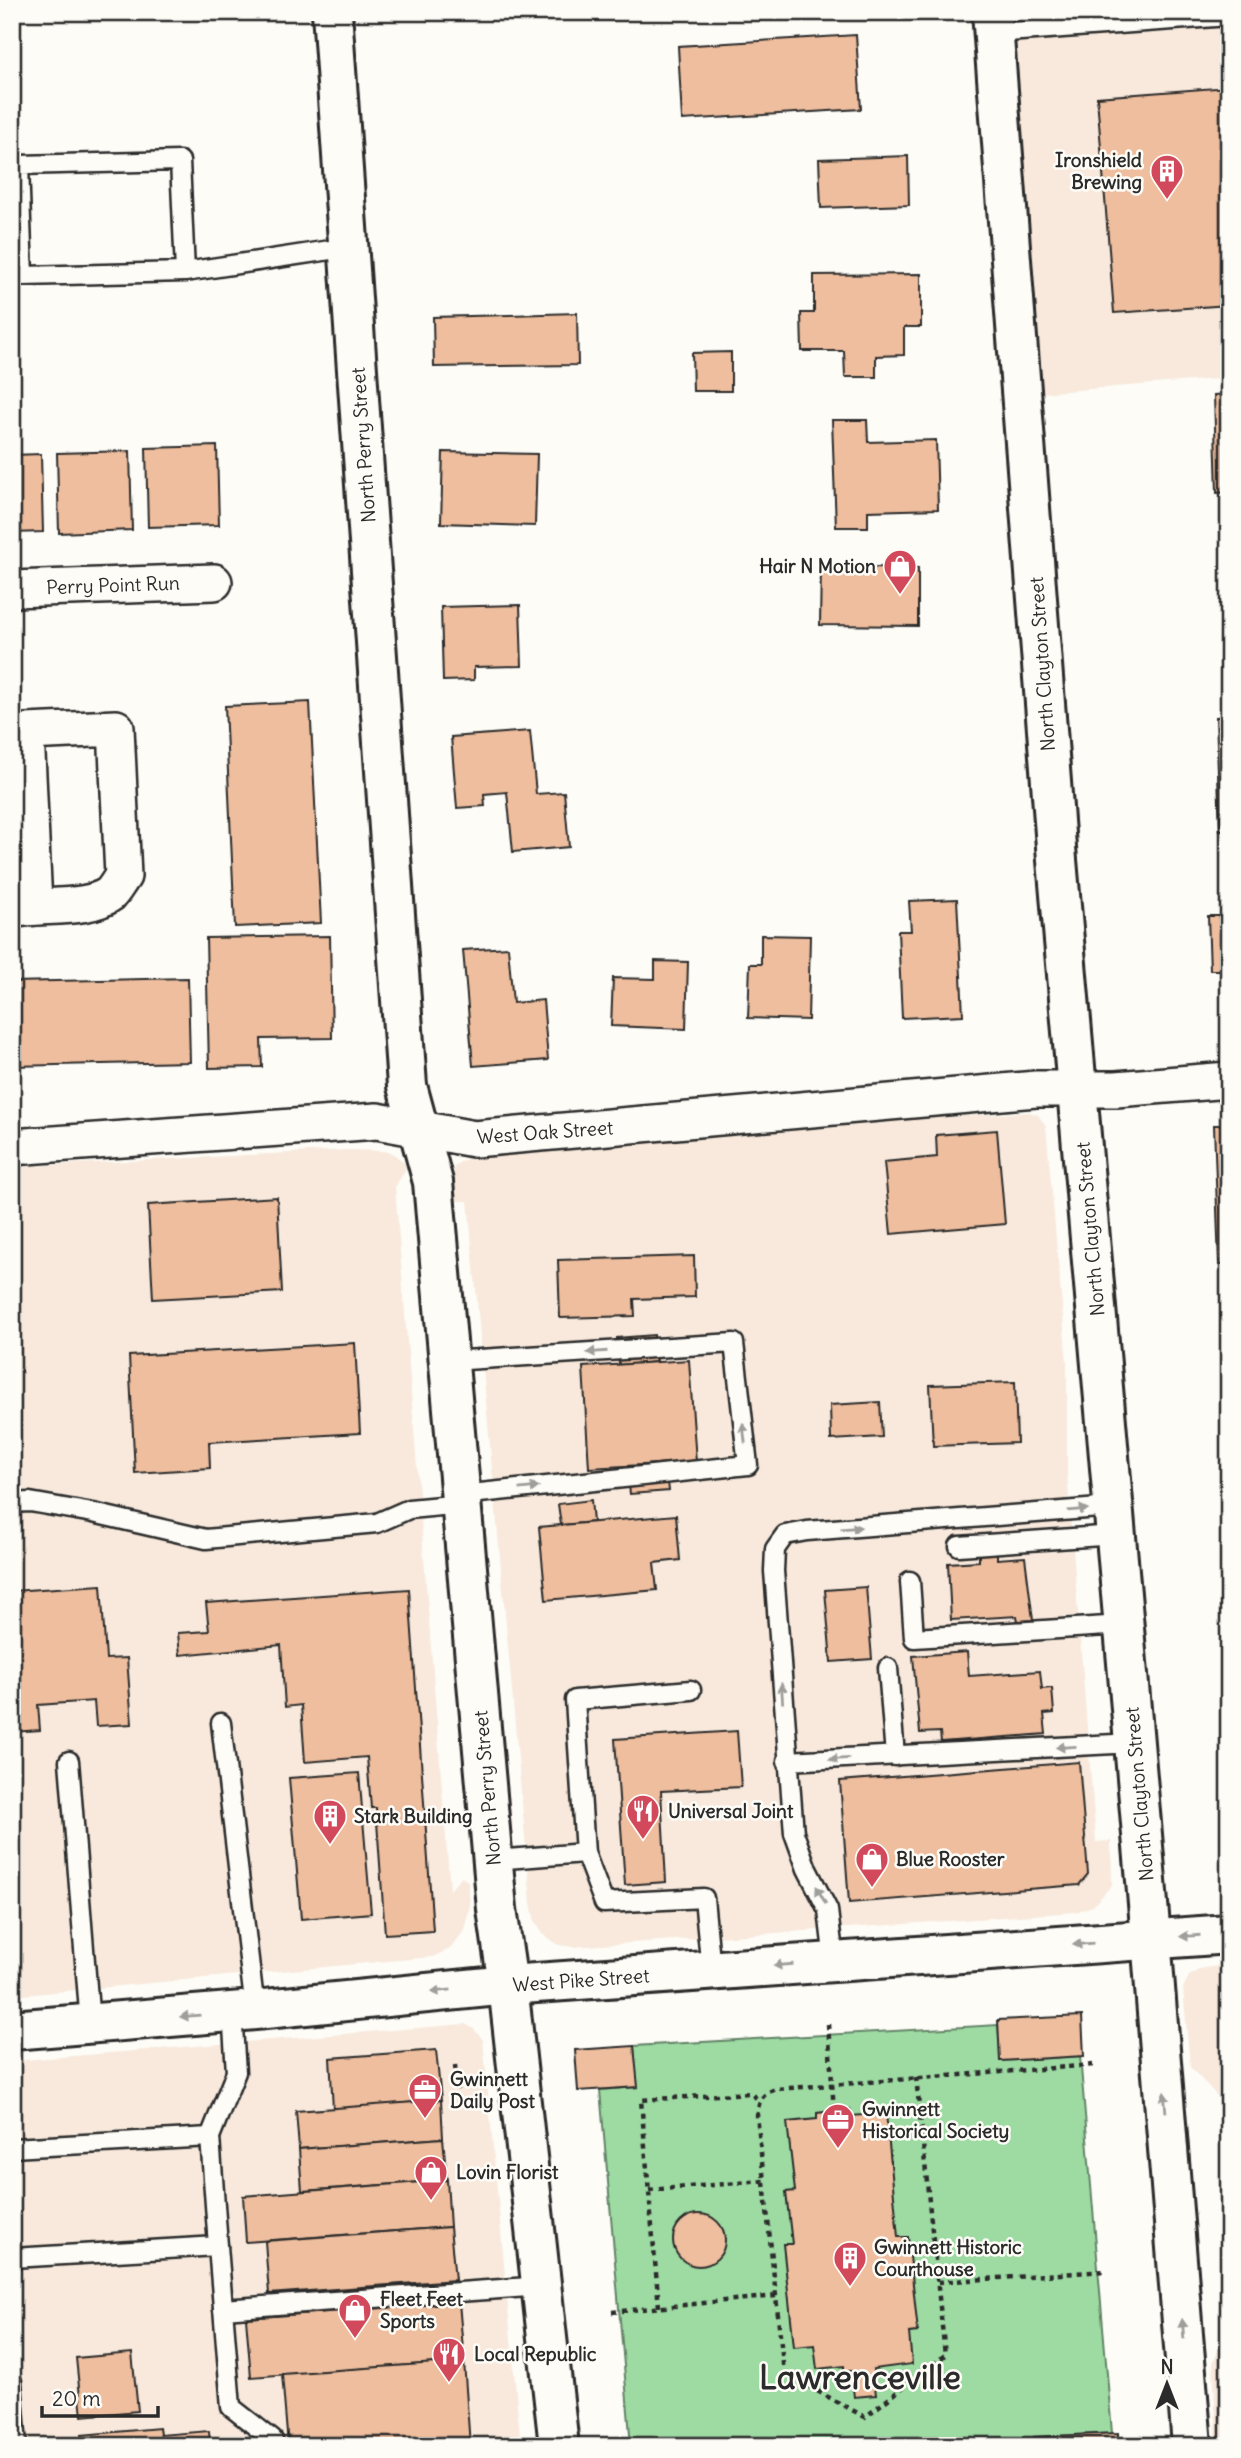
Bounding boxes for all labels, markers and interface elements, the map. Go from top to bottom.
place label: Ironshield Brewing [1055,148,1142,194]
building icon: Ironshield Brewing [1148,152,1186,201]
street label: North Perry Street [346,366,380,524]
shop icon: Hair N Motion [881,547,919,596]
place label: Hair N Motion [759,554,876,578]
street label: Perry Point Run [46,571,180,599]
street label: North Clayton Street [1024,576,1060,752]
street label: West Oak Street [476,1115,614,1149]
street label: North Clayton Street [1070,1141,1110,1317]
one-way arrow [586,1346,608,1357]
one-way arrow [739,1422,750,1444]
one-way arrow [519,1482,541,1493]
one-way arrow [1067,1504,1089,1515]
one-way arrow [840,1522,862,1533]
one-way arrow [776,1682,787,1704]
street label: North Clayton Street [1119,1706,1159,1882]
street label: North Perry Street [468,1709,506,1867]
one-way arrow [1055,1742,1077,1753]
one-way arrow [828,1753,850,1764]
restaurant icon: Universal Joint [624,1792,662,1841]
building icon: Stark Building [311,1797,349,1846]
place label: Universal Joint [668,1799,794,1823]
place label: Stark Building [354,1804,473,1828]
shop icon: Blue Rooster [853,1840,891,1889]
place label: Blue Rooster [896,1847,1005,1871]
one-way arrow [815,1885,827,1905]
one-way arrow [1179,1931,1201,1942]
one-way arrow [1072,1939,1094,1950]
one-way arrow [772,1960,794,1971]
street label: West Pike Street [512,1963,650,1997]
one-way arrow [429,1986,451,1997]
one-way arrow [179,2011,201,2022]
place label: Gwinnett Daily Post [450,2067,535,2113]
office icon: Gwinnett Daily Post [406,2071,444,2120]
one-way arrow [1159,2091,1170,2113]
place label: Gwinnett Historical Society [862,2097,1009,2143]
office icon: Gwinnett Historical Society [819,2101,857,2150]
shop icon: Lovin Florist [412,2153,450,2202]
place label: Lovin Florist [456,2160,559,2184]
place label: Gwinnett Historic Courthouse [874,2235,1022,2281]
building icon: Gwinnett Historic Courthouse [831,2239,869,2288]
place label: Fleet Feet Sports [380,2287,464,2333]
shop icon: Fleet Feet Sports [336,2291,374,2340]
one-way arrow [1177,2318,1188,2340]
restaurant icon: Local Republic [430,2335,468,2384]
place label: Local Republic [474,2342,597,2366]
north arrow [1132,2350,1202,2420]
text: N [1160,2355,1174,2379]
district label: Lawrenceville [759,2356,961,2398]
scale bar [42,2374,158,2418]
text: 20 m [52,2385,101,2412]

